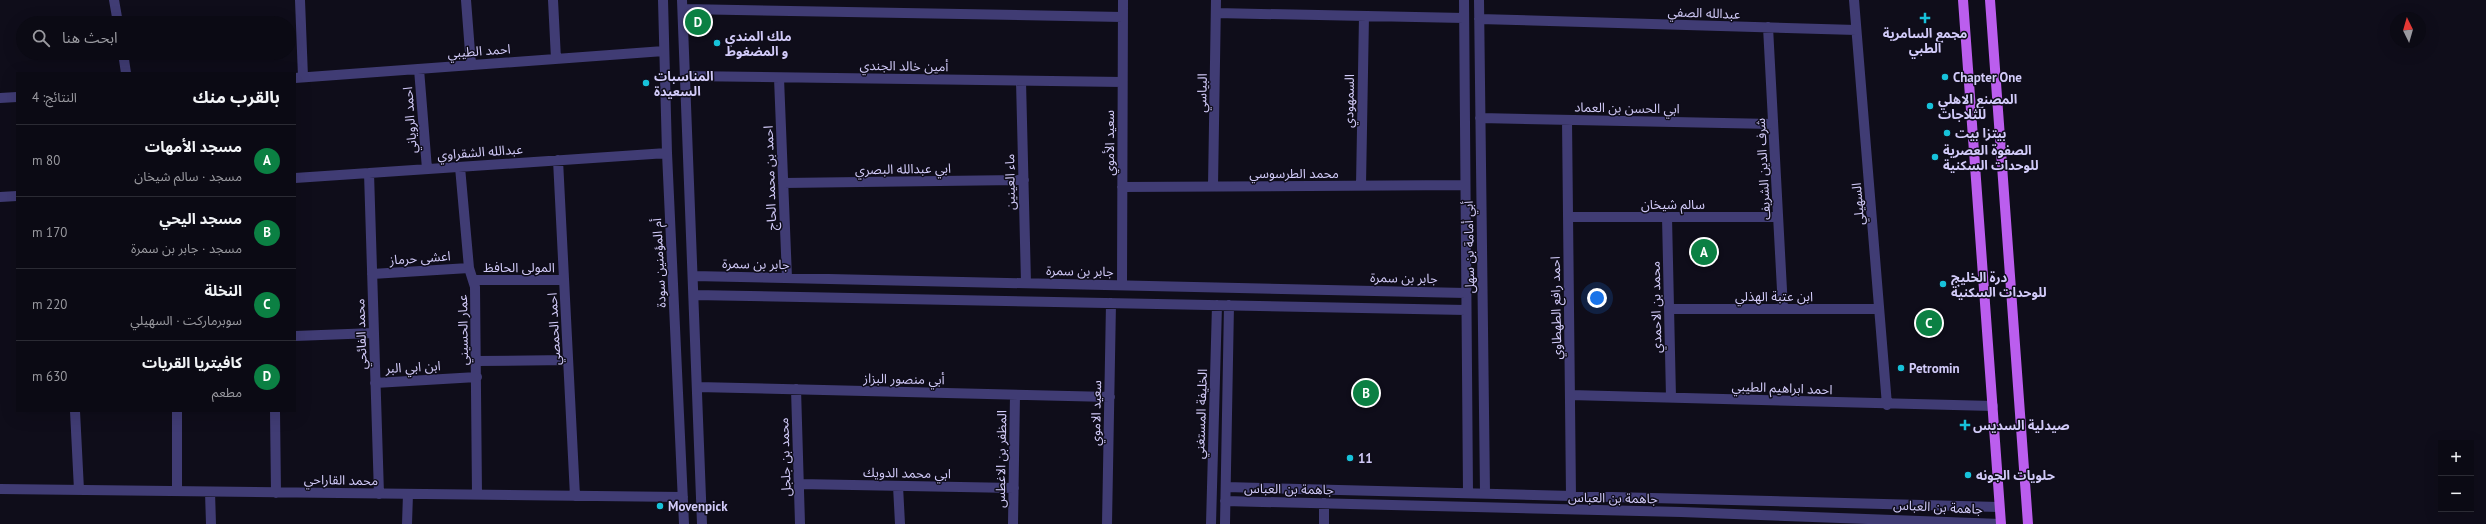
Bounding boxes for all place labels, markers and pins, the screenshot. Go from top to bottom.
pin: D [685,7,711,37]
marker: مجمع السامرية الطبي [1919,12,1931,24]
place label: مجمع السامرية الطبي [1883,25,1967,59]
place label: ملك المندي و المضغوط [725,28,792,60]
marker: ملك المندي و المضغوط [712,38,722,48]
place label: المناسبات السعيدة [654,68,713,100]
place label: Chapter One [1953,69,2022,86]
marker: Chapter One [1940,72,1950,82]
marker: المناسبات السعيدة [641,78,651,88]
place label: المصنع الاهلي للثلاجات [1938,91,2017,123]
marker: المصنع الاهلي للثلاجات [1925,101,1935,111]
place label: بيتزا بيت [1955,125,2006,142]
marker: بيتزا بيت [1942,128,1952,138]
place label: الصفوة العصرية للوحدات السكنية [1943,142,2039,174]
marker: الصفوة العصرية للوحدات السكنية [1930,152,1940,162]
pin: A [1691,237,1717,267]
place label: درة الخليج للوحدات السكنية [1951,269,2047,301]
marker: درة الخليج للوحدات السكنية [1938,279,1948,289]
pin: C [1916,308,1942,338]
place label: Petromin [1909,360,1960,377]
marker: Petromin [1896,363,1906,373]
pin: B [1353,378,1379,408]
place label: صيدلية السديس [1973,417,2070,434]
marker: صيدلية السديس [1960,420,1970,430]
place label: 11 [1358,450,1373,467]
marker: 11 [1345,453,1355,463]
place label: حلويات الجونه [1976,467,2055,484]
marker: حلويات الجونه [1963,470,1973,480]
place label: Movenpick [668,498,728,515]
marker: Movenpick [655,501,665,511]

